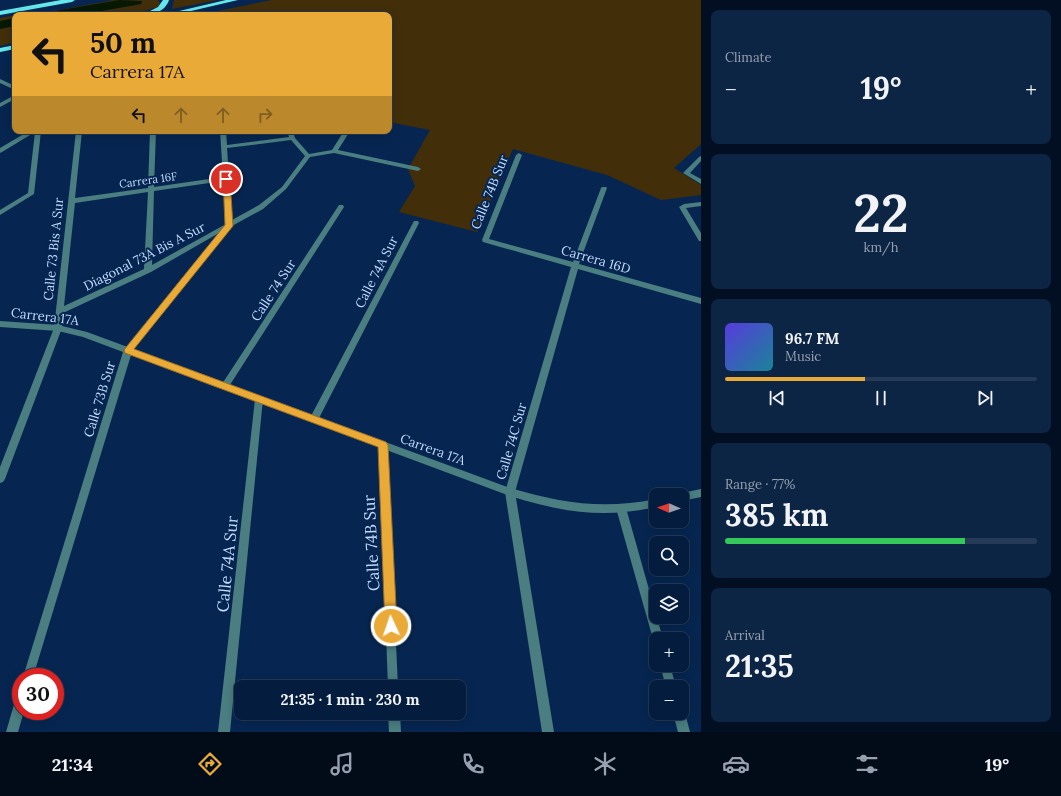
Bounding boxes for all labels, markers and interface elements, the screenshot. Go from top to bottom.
text: 50 m [90,25,156,61]
icon: left [24,28,76,80]
text: Climate [725,49,772,66]
text: Carrera 17A [90,60,185,83]
text: 19° [861,69,901,107]
text: − [725,75,737,103]
text: + [1025,75,1037,103]
icon: left [128,104,150,126]
icon: ahead [170,104,192,126]
icon: ahead [212,104,234,126]
icon: right [254,104,276,126]
street label: Calle 74B Sur [467,152,512,232]
pin [209,162,243,196]
icon: arrive [215,168,237,190]
street label: Carrera 16F [118,169,178,191]
text: 22 [853,180,909,246]
street label: Calle 73 Bis A Sur [40,196,67,301]
street label: Diagonal 73A Bis A Sur [80,218,208,295]
street label: Calle 74A Sur [351,233,402,311]
text: km/h [863,239,899,256]
street label: Carrera 16D [559,241,633,278]
street label: Calle 74 Sur [247,256,300,324]
street label: Carrera 17A [10,304,81,329]
text: 96.7 FM [785,329,839,348]
text: Music [785,348,821,365]
street label: Calle 73B Sur [80,359,119,439]
icon: previous [766,387,788,409]
icon: pause [870,387,892,409]
icon: next [974,387,996,409]
street label: Calle 74C Sur [492,400,531,482]
street label: Carrera 17A [398,430,469,469]
text: Range · 77% [725,476,795,493]
north arrow [649,488,689,528]
map controls [649,488,689,720]
street label: Calle 74B Sur [358,494,384,592]
text: 385 km [725,496,828,534]
street label: Calle 74A Sur [212,515,242,613]
button: search [649,536,689,576]
button: layers [649,584,689,624]
position arrow [370,605,412,647]
text: Arrival [725,627,765,644]
button: + [649,632,689,672]
text: 21:35 [725,647,794,685]
speed limit sign: 30 [12,668,64,720]
button: − [649,680,689,720]
text: 21:35 · 1 min · 230 m [281,690,419,709]
icon: directions [196,750,224,778]
icon: music [328,750,356,778]
icon: phone [459,750,487,778]
icon: climate [591,750,619,778]
icon: car [722,750,750,778]
icon: filters [853,750,881,778]
text: 21:34 [52,753,93,776]
text: 19° [985,753,1009,776]

